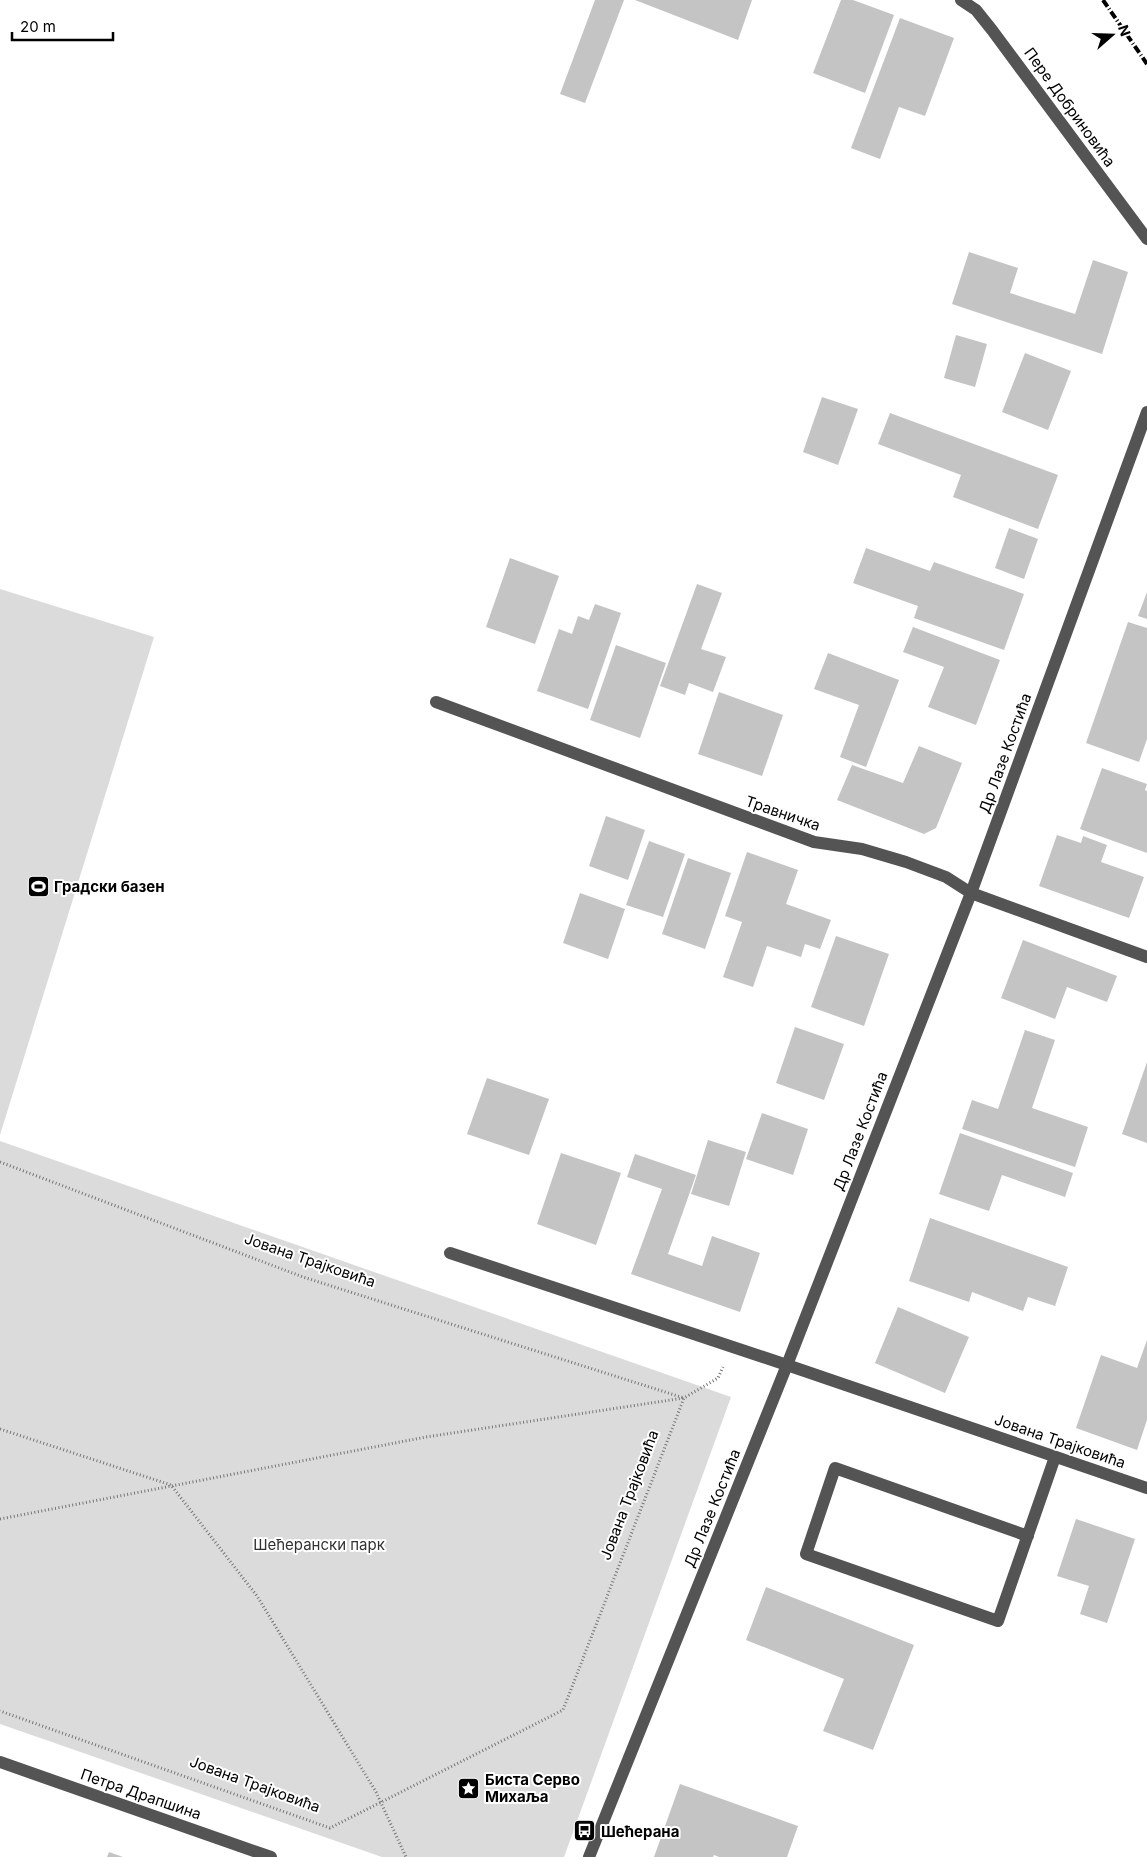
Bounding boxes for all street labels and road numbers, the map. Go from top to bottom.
street label: Пере Добриновића [1020,44,1120,170]
street label: Др Лазе Костића [974,690,1036,816]
street label: Травничка [743,791,823,835]
street label: Др Лазе Костића [829,1069,891,1193]
street label: Јована Трајковића [242,1229,378,1291]
street label: Јована Трајковића [992,1410,1128,1472]
street label: Јована Трајковића [595,1427,663,1563]
street label: Др Лазе Костића [680,1446,744,1570]
street label: Јована Трајковића [187,1752,323,1816]
street label: Петра Драпшина [78,1764,204,1824]

